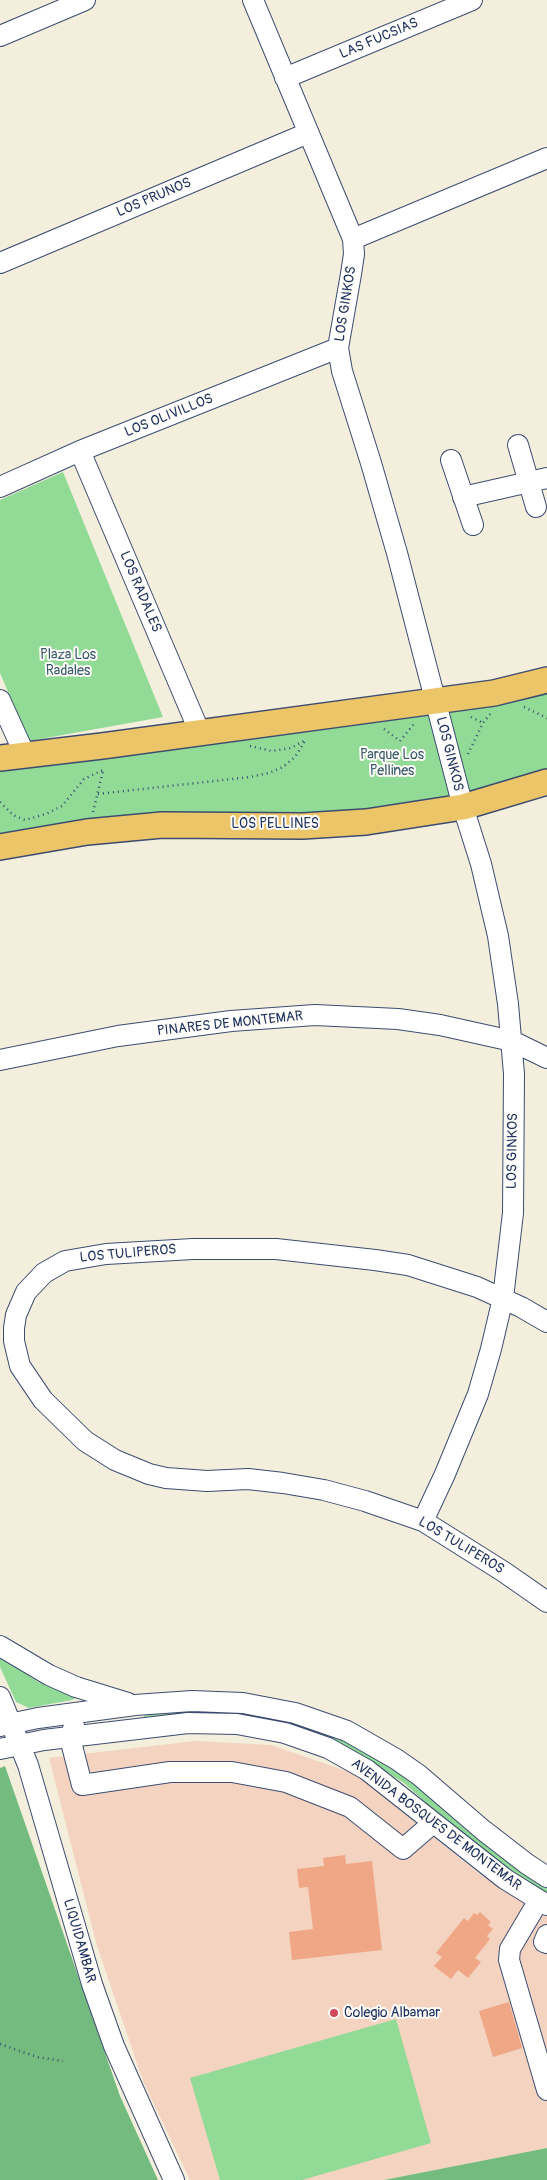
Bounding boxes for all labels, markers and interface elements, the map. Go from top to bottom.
street label: LAS FUCSIAS [337,15,421,63]
street label: LOS PRUNOS [114,175,194,221]
street label: LOS GINKOS [332,265,360,343]
street label: LOS OLIVILLOS [122,391,216,441]
street label: LOS RADALES [115,549,165,635]
park label: Plaza Los Radales [40,647,96,680]
street label: LOS GINKOS [432,715,466,793]
park label: Parque Los Pellines [360,747,424,780]
street label: LOS PELLINES [231,816,319,832]
street label: PINARES DE MONTEMAR [156,1008,304,1040]
street label: LOS GINKOS [504,1113,522,1189]
street label: LOS TULIPEROS [79,1241,177,1267]
street label: LOS TULIPEROS [415,1514,507,1578]
street label: AVENIDA BOSQUES DE MONTEMAR [348,1756,524,1894]
street label: LIQUIDAMBAR [59,1897,99,1985]
place label: Colegio Albamar [344,2005,440,2021]
marker: Colegio Albamar [328,2007,340,2019]

